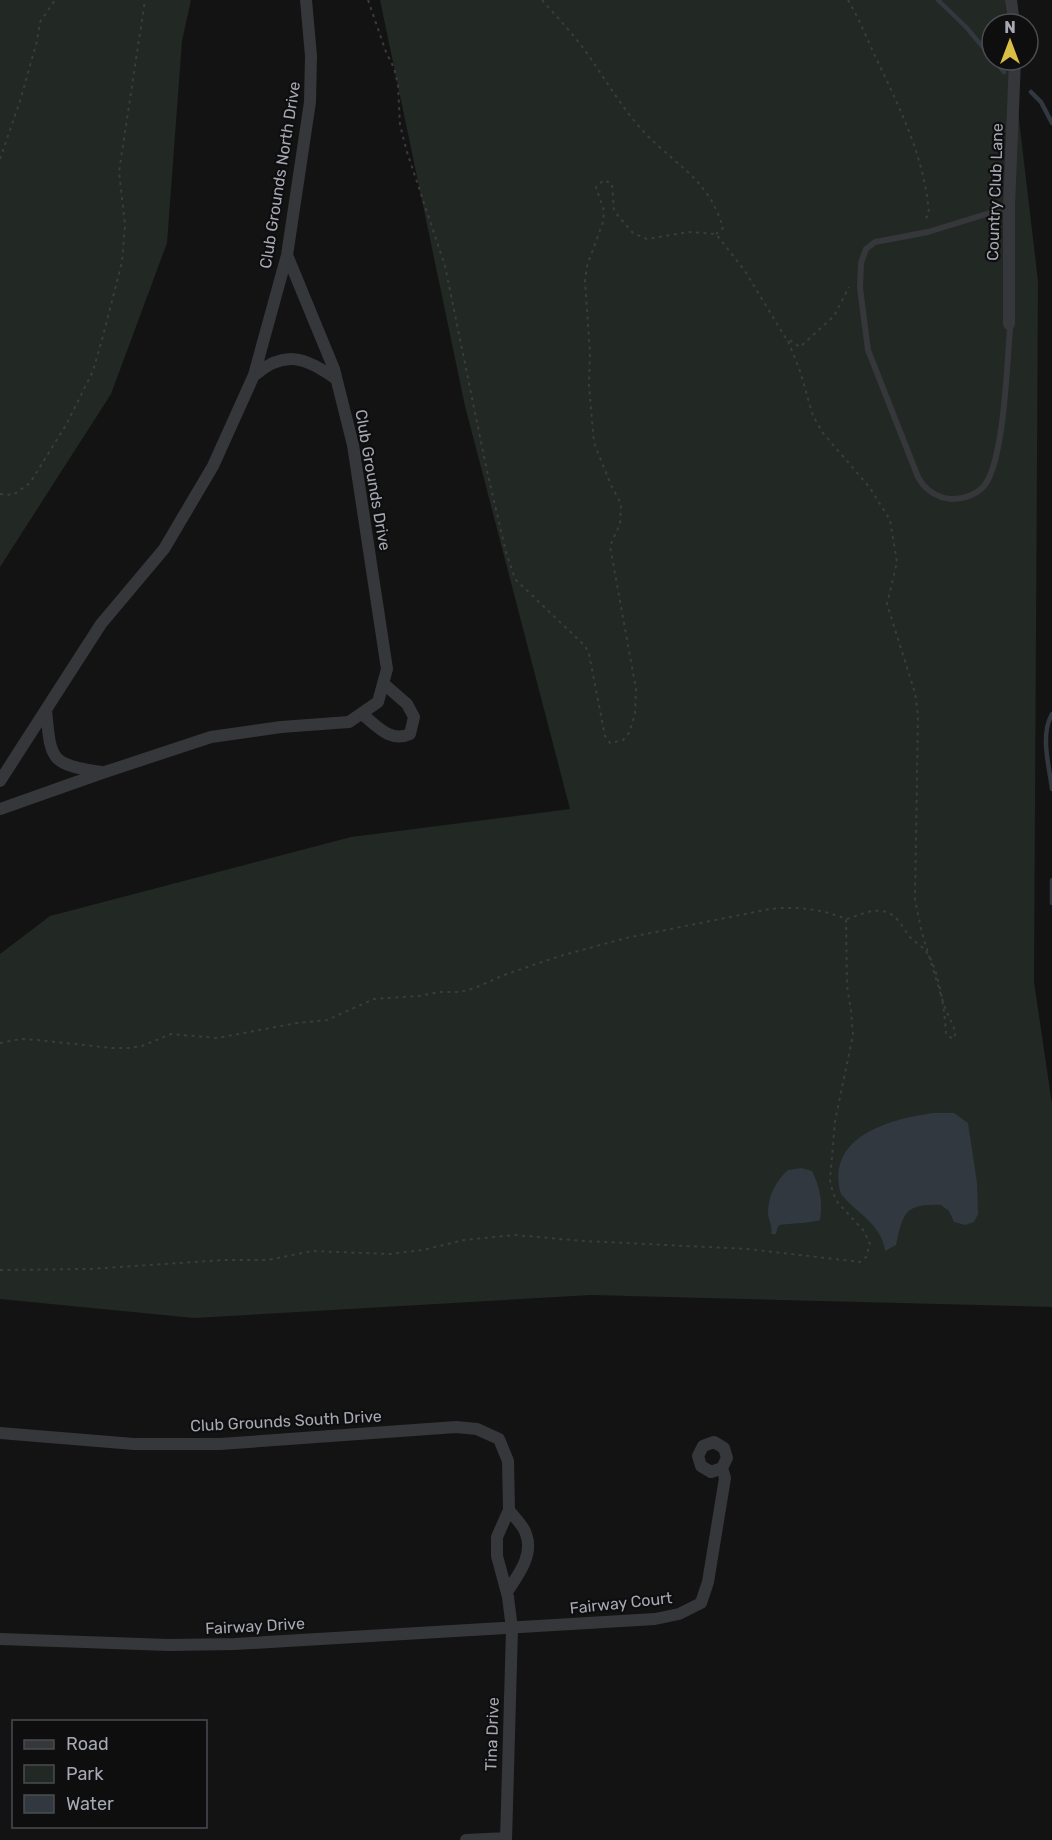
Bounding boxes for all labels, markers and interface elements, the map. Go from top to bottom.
north arrow [980,12,1040,72]
text: N [1004,18,1016,37]
street label: Club Grounds North Drive [256,80,304,270]
street label: Country Club Lane [983,123,1007,261]
street label: Club Grounds Drive [351,408,395,552]
street label: Club Grounds South Drive [190,1406,382,1436]
street label: Fairway Court [569,1588,673,1618]
street label: Fairway Drive [205,1614,305,1638]
street label: Tina Drive [481,1697,503,1771]
legend [12,1720,207,1828]
text: Road [66,1733,109,1755]
text: Park [66,1763,104,1785]
text: Water [66,1793,114,1815]

